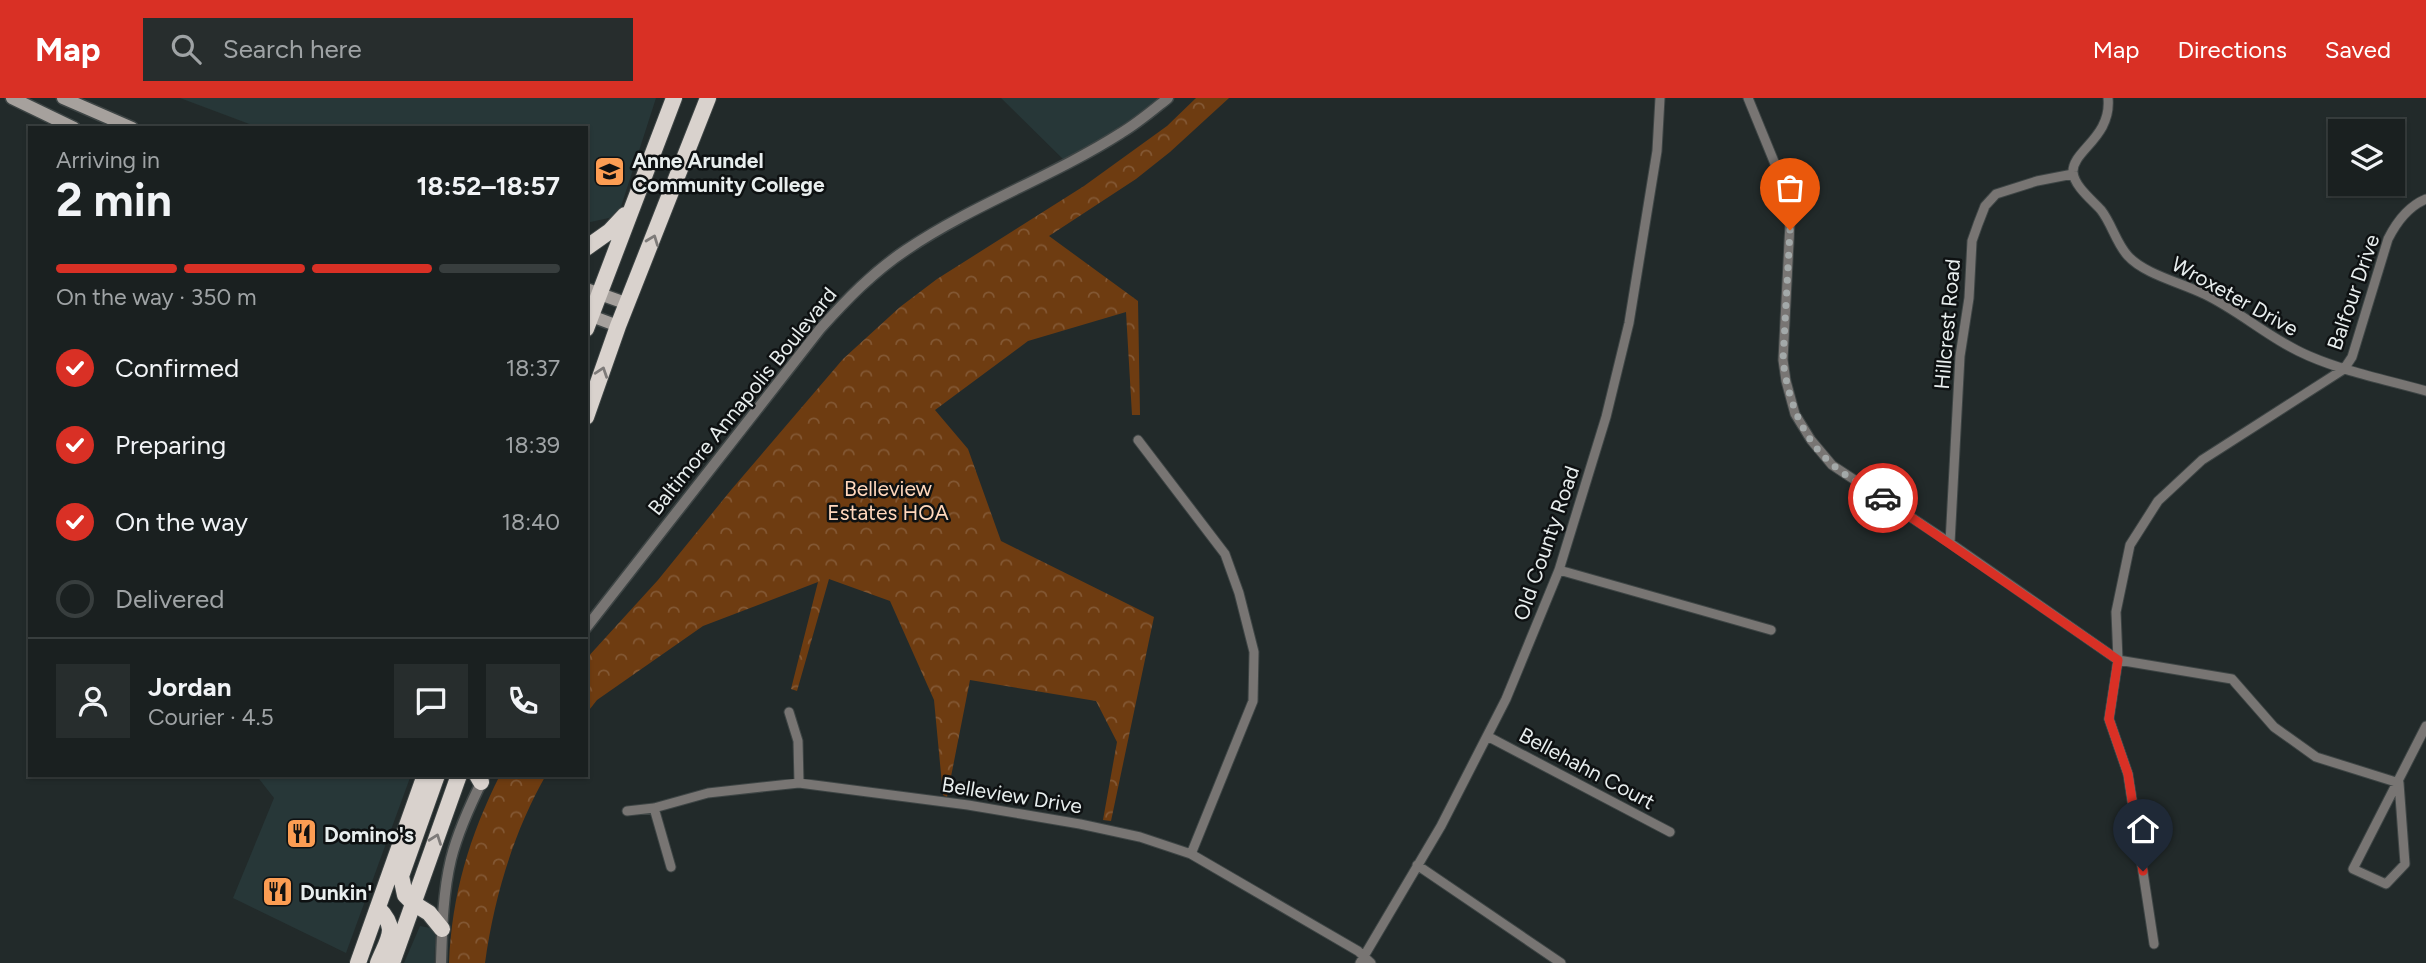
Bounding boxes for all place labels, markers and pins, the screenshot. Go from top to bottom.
place label: Anne Arundel Community College [632,148,825,197]
school or university icon: Anne Arundel Community College [592,155,626,189]
pin [1760,158,1820,230]
pin [2113,799,2173,871]
restaurant icon: Domino's [284,817,318,851]
place label: Domino's [324,822,414,847]
restaurant icon: Dunkin' [260,875,294,909]
place label: Dunkin' [300,880,372,905]

